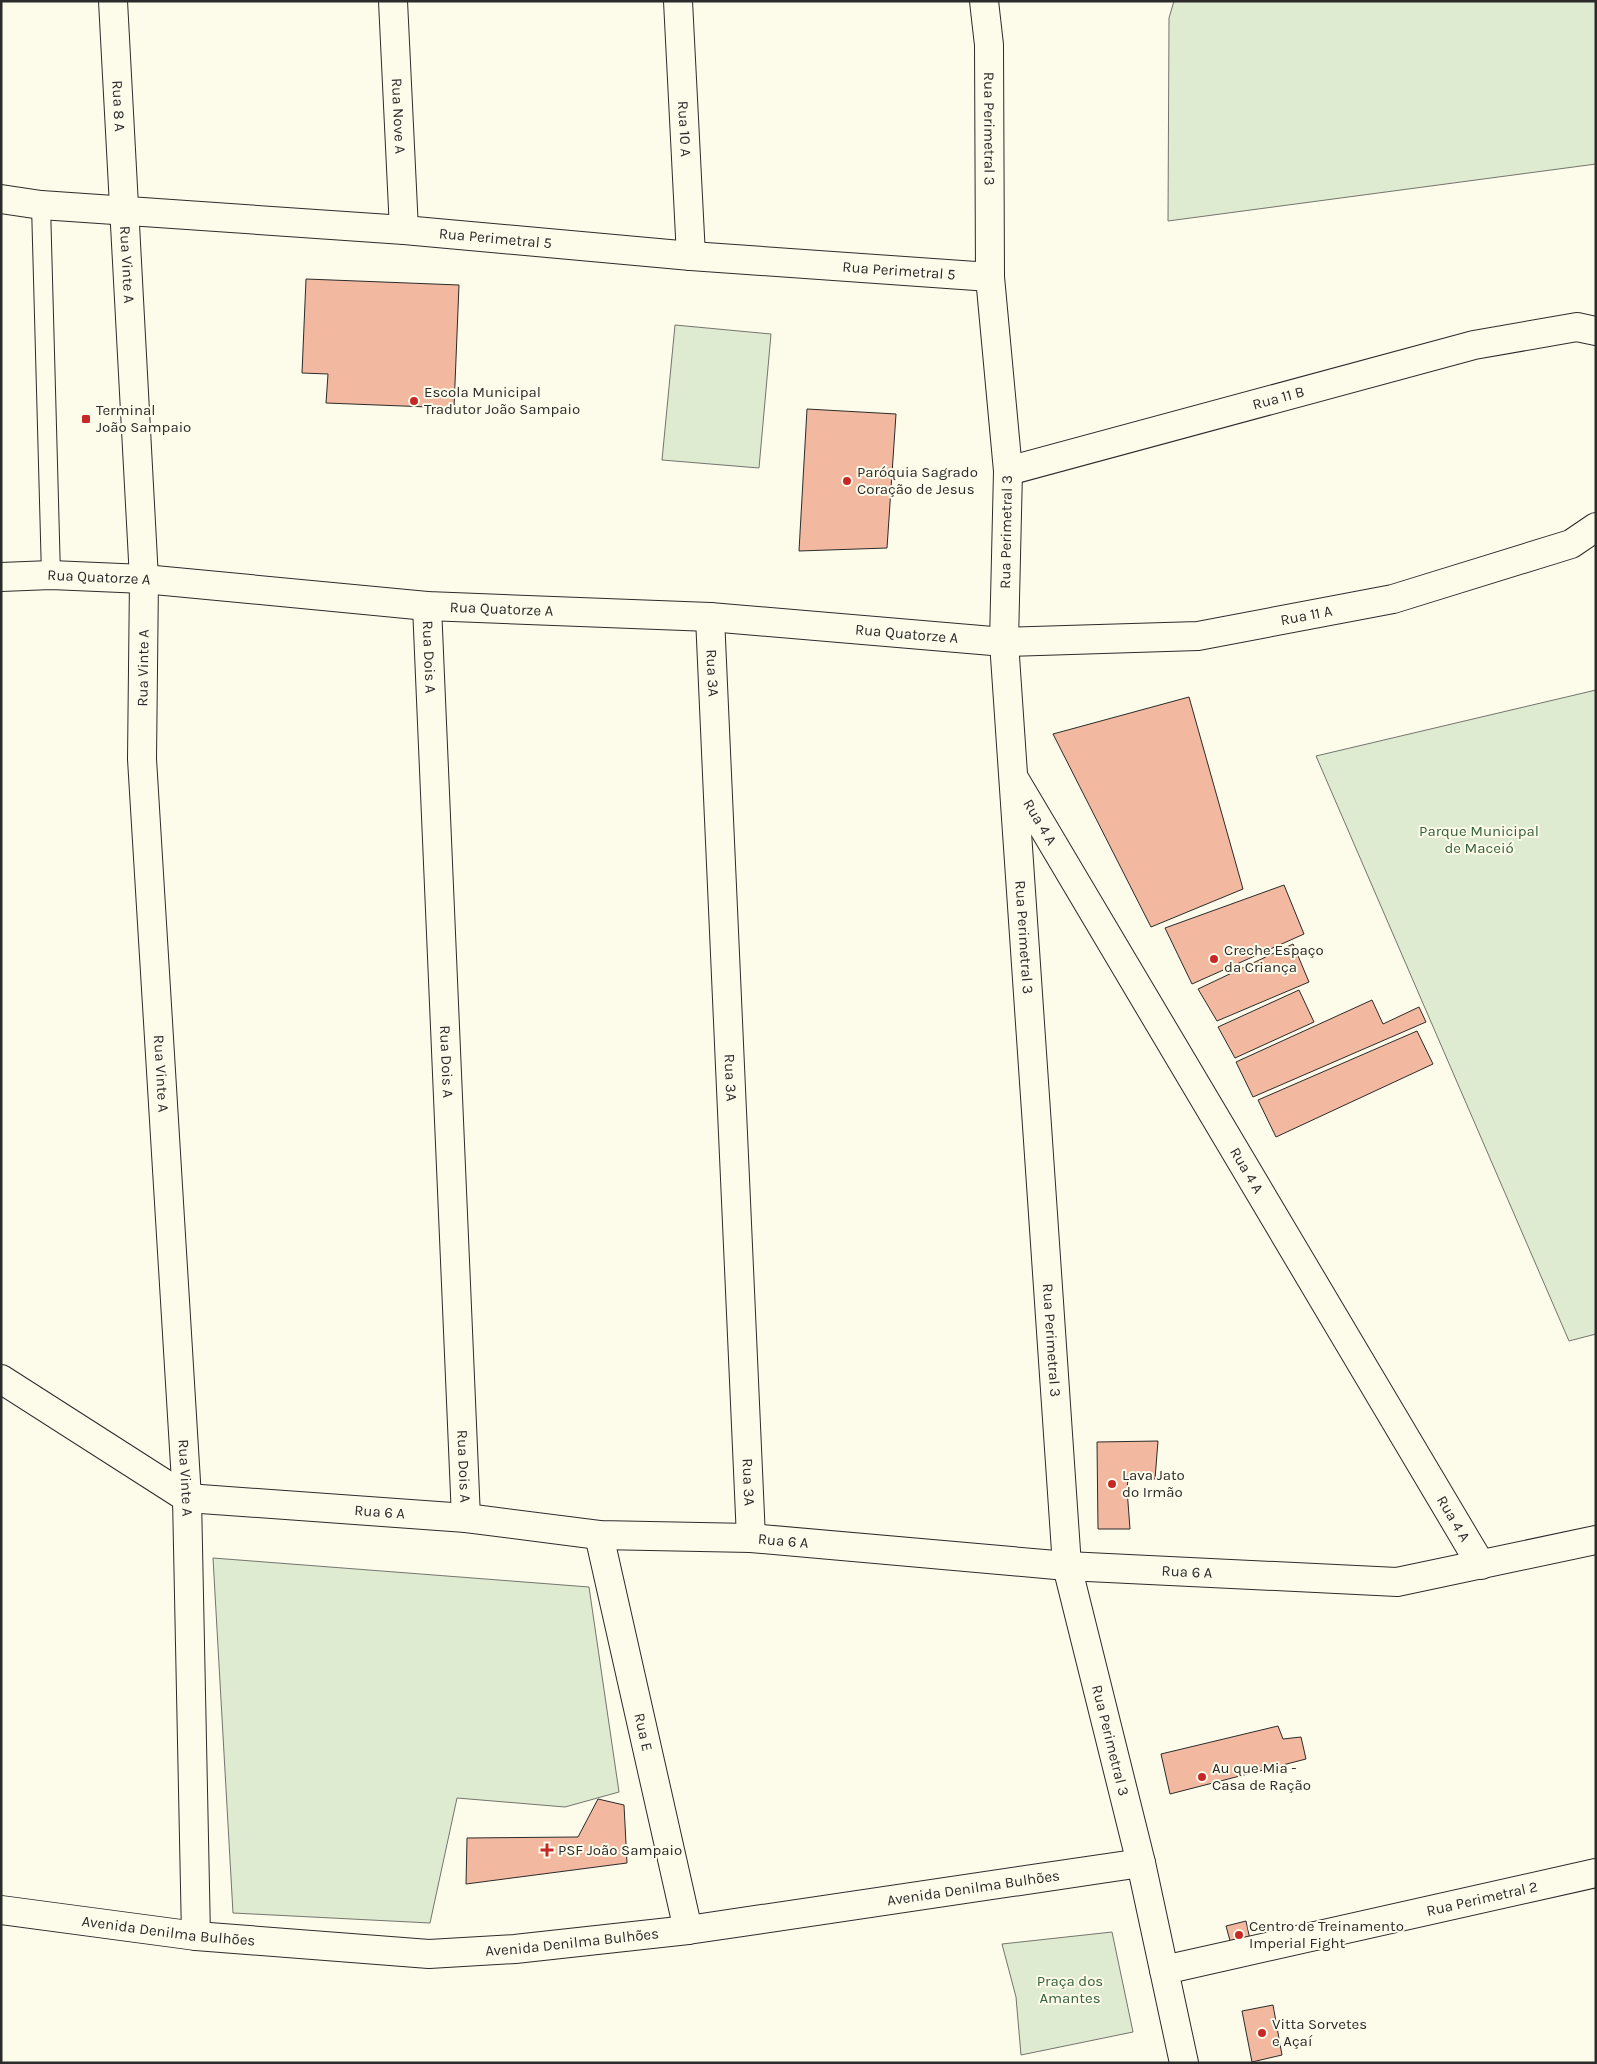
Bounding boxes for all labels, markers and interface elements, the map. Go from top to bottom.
street label: Rua Perimetral 3 [980,72,999,186]
street label: Rua Nove A [388,77,409,155]
street label: Rua 8 A [108,80,129,132]
street label: Rua 10 A [674,100,695,158]
street label: Rua Perimetral 5 [438,224,553,252]
street label: Rua Vinte A [116,225,138,304]
street label: Rua Perimetral 5 [842,258,956,284]
street label: Rua 11 B [1250,382,1306,414]
place label: Escola Municipal Tradutor João Sampaio [424,383,580,418]
marker: Escola Municipal Tradutor João Sampaio [408,395,420,407]
place label: Terminal João Sampaio [96,401,191,436]
marker: Terminal João Sampaio [80,413,92,425]
place label: Paróquia Sagrado Coração de Jesus [857,463,978,498]
marker: Paróquia Sagrado Coração de Jesus [841,475,853,487]
street label: Rua Perimetral 3 [996,475,1016,589]
street label: Rua Quatorze A [47,566,152,589]
street label: Rua Quatorze A [449,598,554,620]
street label: Rua 11 A [1279,602,1334,629]
street label: Rua Dois A [419,620,440,694]
street label: Rua Quatorze A [854,620,959,647]
street label: Rua Vinte A [133,629,153,707]
street label: Rua 3A [702,649,723,697]
street label: Rua 4 A [1019,796,1061,849]
park label: Parque Municipal de Maceió [1419,822,1539,857]
street label: Rua Perimetral 3 [1011,880,1037,995]
place label: Creche Espaço da Criança [1224,941,1324,976]
marker: Creche Espaço da Criança [1208,953,1220,965]
street label: Rua Dois A [436,1025,457,1099]
street label: Rua Vinte A [150,1034,173,1113]
street label: Rua 3A [720,1053,741,1102]
street label: Rua 4 A [1226,1144,1268,1197]
street label: Rua Perimetral 3 [1039,1283,1064,1398]
street label: Rua Dois A [453,1429,474,1503]
street label: Rua Vinte A [174,1439,196,1517]
street label: Rua 3A [738,1458,759,1507]
place label: Lava Jato do Irmão [1122,1466,1185,1501]
marker: Lava Jato do Irmão [1106,1478,1118,1490]
street label: Rua 4 A [1433,1492,1474,1545]
street label: Rua 6 A [354,1501,406,1523]
street label: Rua 6 A [757,1530,810,1552]
street label: Rua 6 A [1161,1562,1213,1582]
street label: Rua Perimetral 3 [1088,1683,1133,1798]
street label: Rua E [630,1711,656,1753]
place label: Au que Mia - Casa de Ração [1212,1759,1311,1794]
marker: Au que Mia - Casa de Ração [1196,1771,1208,1783]
place label: PSF João Sampaio [558,1841,682,1859]
marker: PSF João Sampaio [540,1843,554,1857]
street label: Avenida Denilma Bulhões [886,1866,1061,1909]
street label: Rua Perimetral 2 [1425,1877,1539,1920]
street label: Avenida Denilma Bulhões [81,1912,256,1950]
place label: Centro de Treinamento Imperial Fight [1249,1917,1404,1952]
street label: Avenida Denilma Bulhões [485,1924,660,1960]
marker: Centro de Treinamento Imperial Fight [1233,1929,1245,1941]
park label: Praça dos Amantes [1037,1972,1103,2007]
place label: Vitta Sorvetes e Açaí [1272,2015,1367,2050]
marker: Vitta Sorvetes e Açaí [1256,2027,1268,2039]

